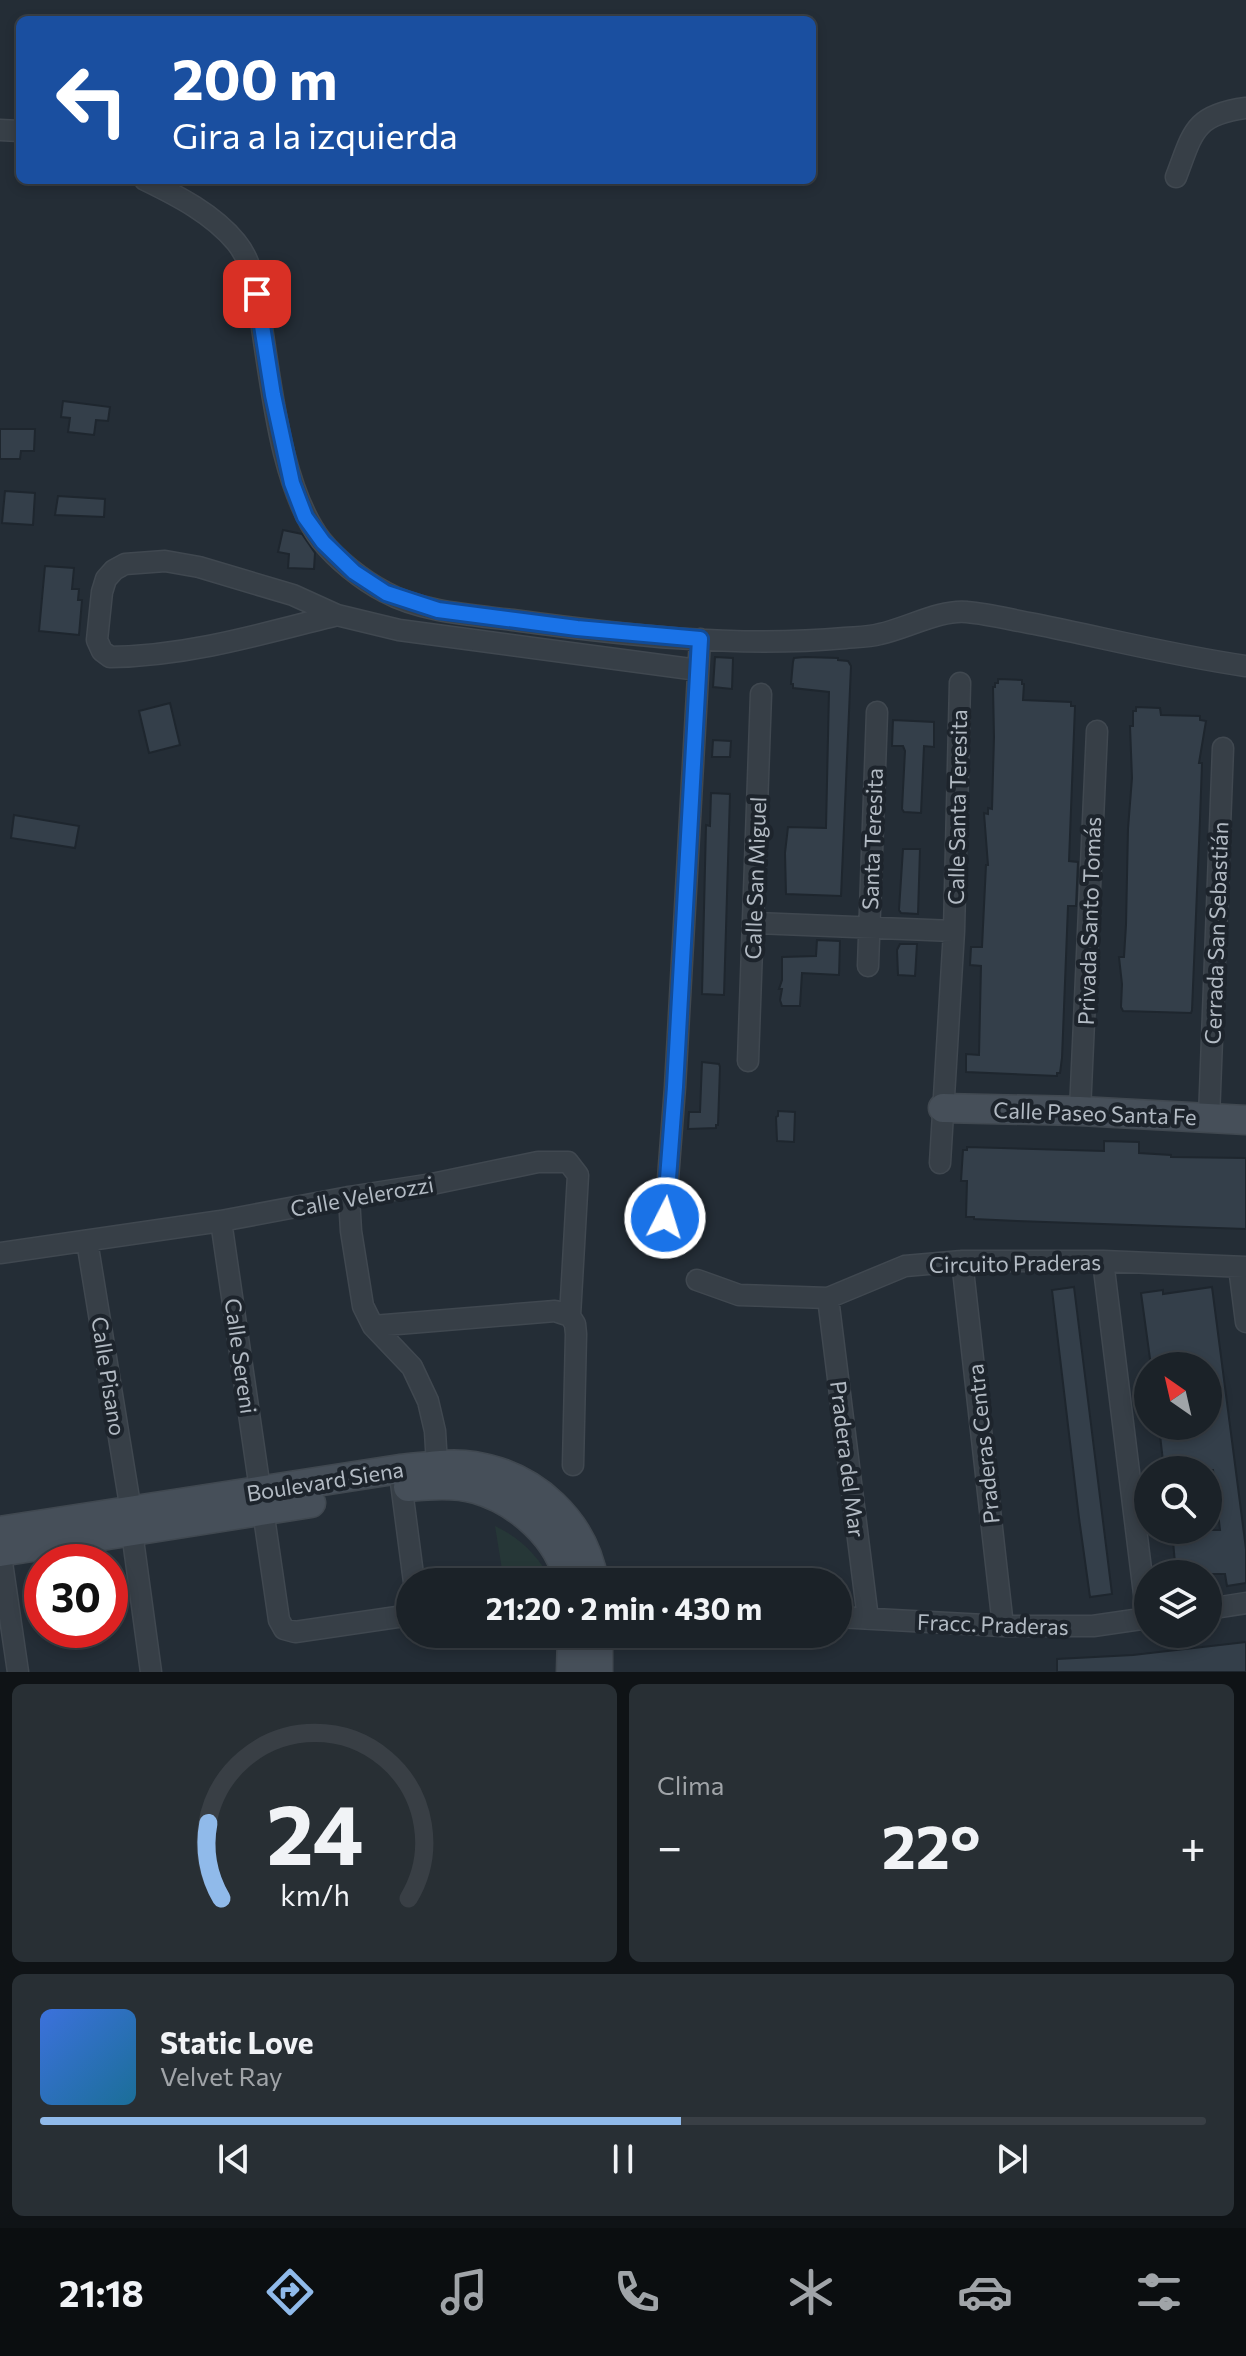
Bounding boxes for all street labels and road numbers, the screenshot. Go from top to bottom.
street label: Calle Santa Teresita [942,709,972,905]
street label: Santa Teresita [856,768,888,910]
street label: Calle San Miguel [739,796,771,960]
street label: Privada Santo Tomás [1072,816,1106,1026]
street label: Cerrada San Sebastián [1199,821,1233,1045]
street label: Calle Paseo Santa Fe [993,1096,1197,1130]
street label: Calle Velerozzi [288,1170,436,1222]
street label: Circuito Praderas [929,1248,1101,1278]
street label: Calle Sereni [220,1297,262,1415]
street label: Calle Pisano [86,1314,132,1438]
street label: Praderas Centra [961,1363,1005,1525]
street label: Pradera del Mar [825,1379,871,1539]
street label: Boulevard Siena [245,1455,405,1507]
street label: Fracc. Praderas [917,1608,1069,1640]

